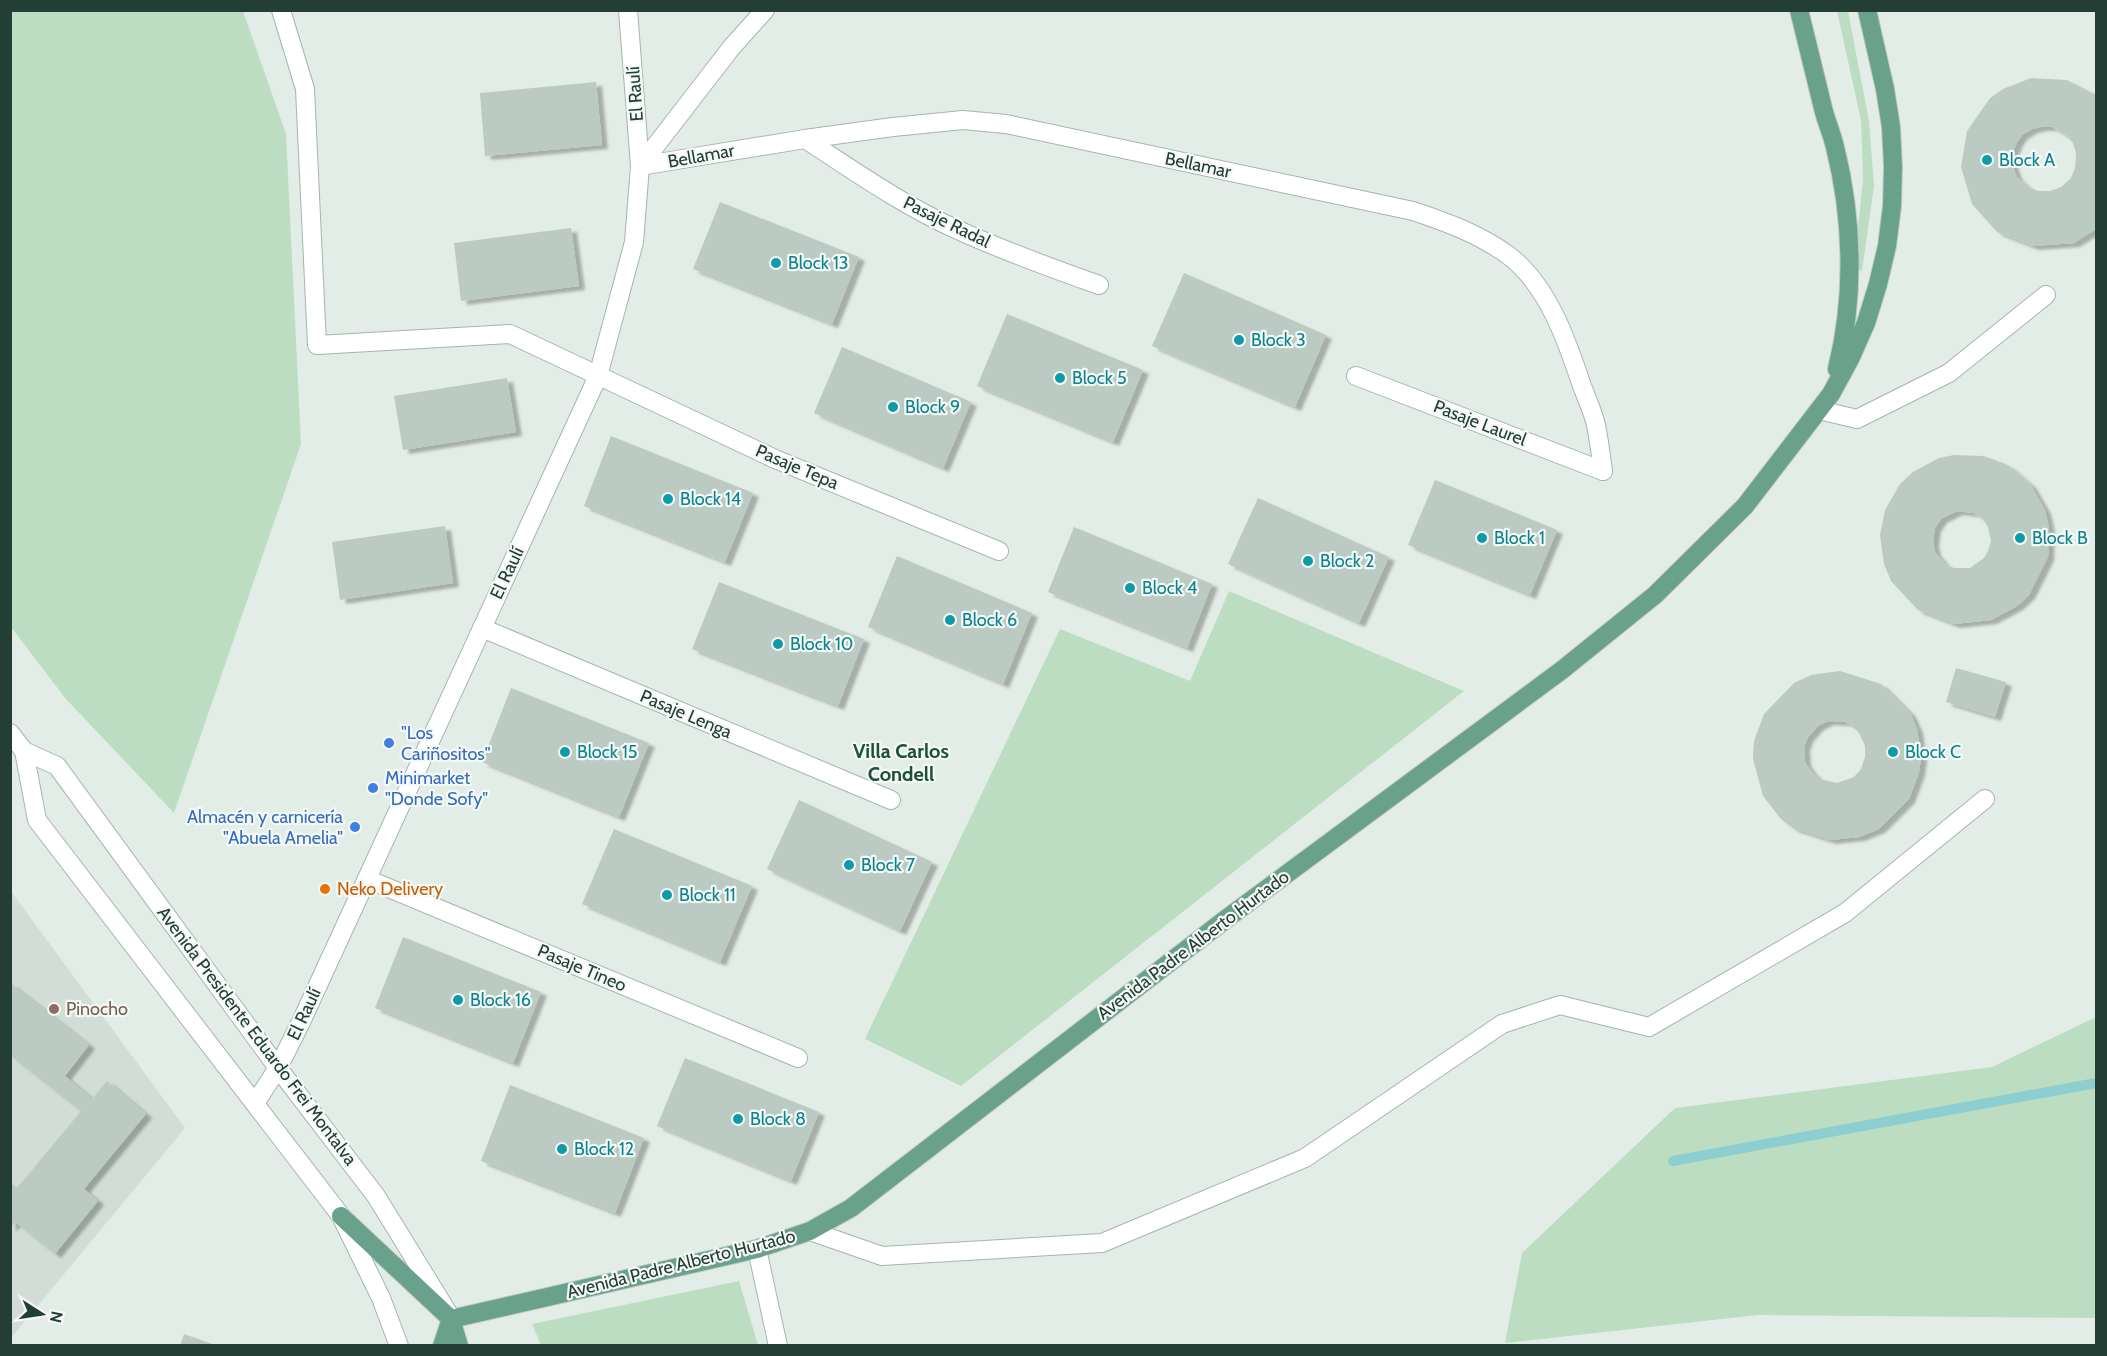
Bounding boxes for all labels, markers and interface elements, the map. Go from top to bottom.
street label: El Raulí [622,66,648,122]
street label: Bellamar [666,139,736,173]
street label: Bellamar [1163,147,1233,183]
place label: Block A [1999,149,2055,171]
marker: Block A [1980,153,1994,167]
street label: Pasaje Radal [900,191,995,253]
place label: Block 13 [788,252,849,274]
marker: Block 13 [769,256,783,270]
place label: Block 3 [1251,329,1306,351]
marker: Block 3 [1232,333,1246,347]
place label: Block 5 [1072,367,1127,389]
marker: Block 5 [1053,371,1067,385]
street label: Pasaje Laurel [1430,395,1530,451]
place label: Block 9 [905,396,960,418]
marker: Block 9 [886,400,900,414]
street label: Pasaje Tepa [752,440,842,494]
place label: Block 14 [680,488,741,510]
marker: Block 14 [661,492,675,506]
place label: Block 1 [1494,527,1545,549]
place label: Block B [2032,527,2088,549]
marker: Block 1 [1475,531,1489,545]
marker: Block B [2013,531,2027,545]
street label: El Raulí [485,543,529,603]
place label: Block 2 [1320,550,1374,572]
marker: Block 2 [1301,554,1315,568]
place label: Block 4 [1142,577,1197,599]
marker: Block 4 [1123,581,1137,595]
place label: Block 6 [962,609,1017,631]
marker: Block 6 [943,613,957,627]
place label: Block 10 [790,633,853,655]
marker: Block 10 [771,637,785,651]
street label: Pasaje Lenga [637,685,736,743]
place label: "Los Cariñositos" [401,722,491,765]
marker: "Los Cariñositos" [382,736,396,750]
district label: Villa Carlos Condell [853,739,949,786]
place label: Block 15 [577,741,638,763]
place label: Block C [1905,741,1961,763]
marker: Block 15 [558,745,572,759]
marker: Block C [1886,745,1900,759]
place label: Minimarket "Donde Sofy" [385,767,488,810]
marker: Minimarket "Donde Sofy" [366,781,380,795]
place label: Almacén y carnicería "Abuela Amelia" [187,806,343,849]
marker: Almacén y carnicería "Abuela Amelia" [348,820,362,834]
place label: Block 7 [861,854,915,876]
marker: Block 7 [842,858,856,872]
street label: Avenida Padre Alberto Hurtado [1093,866,1293,1024]
place label: Neko Delivery [337,878,443,900]
marker: Neko Delivery [318,882,332,896]
place label: Block 11 [679,884,736,906]
marker: Block 11 [660,888,674,902]
street label: Avenida Presidente Eduardo Frei Montalva [152,902,362,1170]
street label: Pasaje Tineo [534,939,630,997]
street label: El Raulí [282,984,326,1044]
place label: Block 16 [470,989,531,1011]
marker: Block 16 [451,993,465,1007]
place label: Pinocho [66,998,128,1020]
marker: Pinocho [47,1002,61,1016]
place label: Block 8 [750,1108,806,1130]
marker: Block 8 [731,1112,745,1126]
place label: Block 12 [574,1138,634,1160]
marker: Block 12 [555,1142,569,1156]
street label: Avenida Padre Alberto Hurtado [565,1225,798,1303]
north arrow [12,1284,72,1344]
text: N [46,1310,67,1325]

